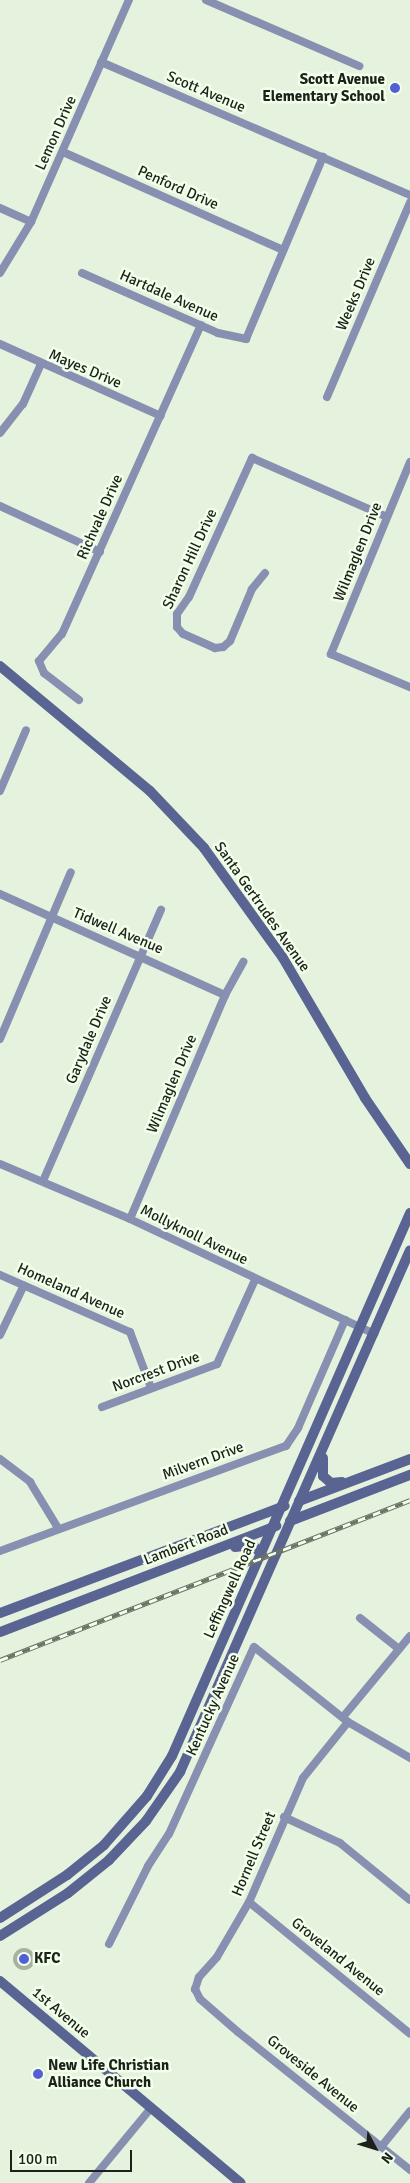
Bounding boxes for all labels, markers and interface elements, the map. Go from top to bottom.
street label: Scott Avenue [164,67,248,117]
place label: Scott Avenue Elementary School [262,70,385,105]
marker: Scott Avenue Elementary School [389,82,401,94]
street label: Lemon Drive [32,93,80,173]
street label: Penford Drive [135,162,221,214]
street label: Weeks Drive [332,255,380,333]
street label: Hartdale Avenue [117,266,221,326]
street label: Mayes Drive [46,346,124,392]
street label: Richvale Drive [73,472,127,562]
street label: Wilmaglen Drive [330,500,386,604]
street label: Sharon Hill Drive [159,506,221,612]
street label: Santa Gertrudes Avenue [210,839,314,975]
street label: Tidwell Avenue [70,904,166,958]
street label: Garydale Drive [62,993,116,1087]
street label: Wilmaglen Drive [143,1032,201,1136]
street label: Mollyknoll Avenue [137,1201,251,1269]
street label: Homeland Avenue [14,1259,128,1323]
street label: Norcrest Drive [110,1348,202,1396]
street label: Milvern Drive [160,1438,246,1484]
street label: Lambert Road [141,1521,231,1569]
street label: Leffingwell Road [200,1537,260,1641]
street label: Kentucky Avenue [182,1651,244,1759]
street label: Hornell Street [228,1809,280,1899]
street label: Groveland Avenue [288,1914,388,2000]
place label: KFC [34,1950,60,1968]
marker: KFC [18,1953,30,1965]
street label: 1st Avenue [28,1984,94,2042]
street label: Groveside Avenue [263,2031,363,2117]
place label: New Life Christian Alliance Church [48,2056,169,2091]
marker: New Life Christian Alliance Church [32,2068,44,2080]
north arrow [350,2123,400,2173]
scale bar [12,2140,135,2172]
text: N [377,2149,397,2167]
text: 100 m [18,2150,58,2168]

